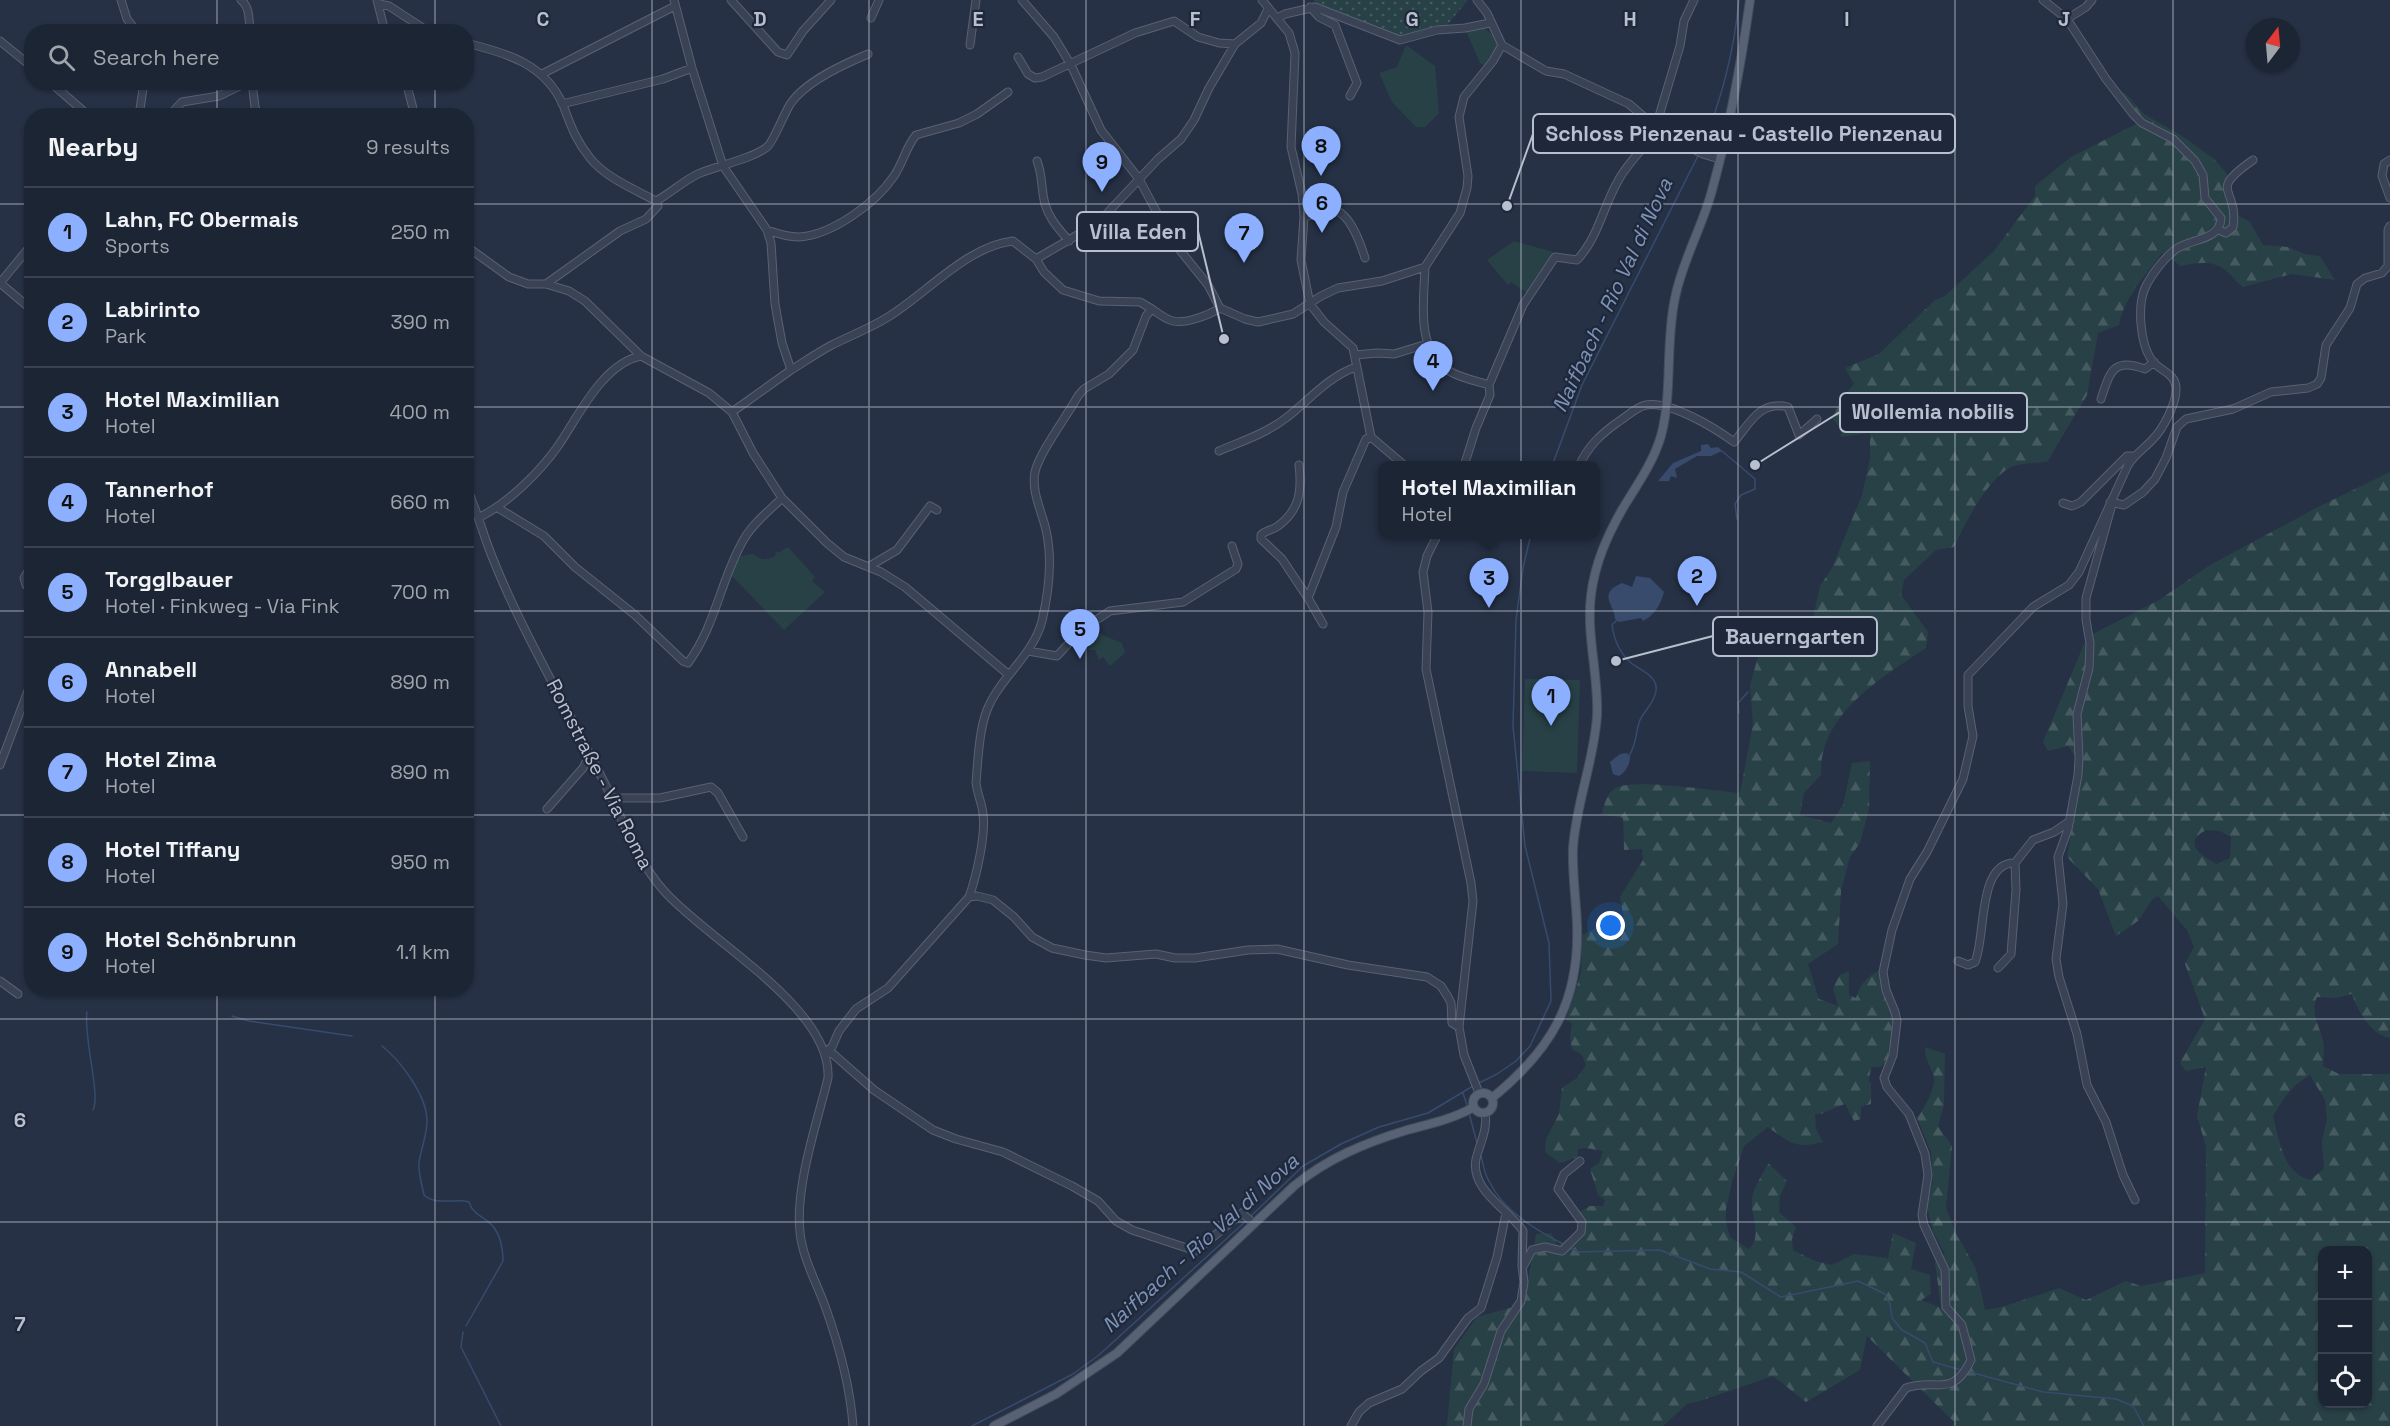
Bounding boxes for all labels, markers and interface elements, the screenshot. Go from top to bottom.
text: C [537,6,550,32]
text: D [753,6,767,32]
text: E [972,6,984,32]
text: F [1190,6,1201,32]
text: G [1405,6,1419,32]
text: H [1623,6,1637,32]
text: I [1844,6,1850,32]
text: J [2058,6,2070,32]
north arrow [2246,18,2300,72]
search box [24,24,474,90]
icon: search [45,41,78,74]
text: Search here [93,43,220,71]
callout: Schloss Pienzenau - Castello Pienzenau [1533,114,1955,153]
text: Schloss Pienzenau - Castello Pienzenau [1545,120,1943,147]
pin: 8 [1302,126,1340,176]
text: Nearby [48,130,138,164]
text: 9 results [366,134,450,160]
pin: 9 [1082,142,1122,192]
water label: Naifbach - Rio Val di Nova [1546,173,1679,416]
pin: 6 [1302,184,1342,233]
text: Lahn, FC Obermais [105,205,299,233]
callout: Villa Eden [1077,212,1198,251]
pin: 7 [1224,214,1264,263]
text: Villa Eden [1089,218,1187,245]
text: 1 [63,219,72,245]
text: 250 m [391,219,450,245]
text: Sports [105,233,170,259]
text: Labirinto [105,295,200,323]
text: 2 [62,309,73,335]
text: 390 m [391,309,450,335]
text: Park [105,323,147,349]
pin: 4 [1414,342,1452,391]
text: Hotel Maximilian [105,385,280,413]
callout: Wollemia nobilis [1840,393,2027,432]
text: Wollemia nobilis [1852,398,2014,425]
text: 3 [61,399,74,425]
text: 400 m [390,399,450,425]
text: Hotel [105,413,156,439]
popup [1378,461,1600,539]
text: Hotel Maximilian [1402,473,1576,501]
text: Tannerhof [105,475,214,503]
text: 4 [61,489,74,515]
text: 660 m [390,489,450,515]
text: Hotel [1402,501,1452,527]
text: Hotel [105,503,156,529]
pin: 2 [1678,556,1716,606]
pin: 3 [1470,558,1508,608]
text: Torgglbauer [105,565,233,593]
text: 5 [62,579,74,605]
text: 700 m [391,579,450,605]
text: Hotel · Finkweg - Via Fink [105,593,340,619]
pin: 5 [1060,610,1100,659]
callout: Bauerngarten [1713,617,1877,656]
text: Bauerngarten [1725,623,1865,650]
text: Annabell [105,655,197,683]
text: 6 [61,669,74,695]
text: 890 m [390,669,450,695]
street label: Romstraße - Via Roma [541,674,659,874]
pin: 1 [1532,676,1570,726]
text: Hotel [105,683,156,709]
text: Hotel Zima [105,745,216,773]
text: 7 [62,759,73,785]
text: 890 m [390,759,450,785]
text: Hotel [105,773,156,799]
text: Hotel Tiffany [105,835,240,863]
text: 8 [62,849,74,875]
text: 950 m [391,849,450,875]
text: Hotel [105,863,156,889]
your location [1596,911,1625,940]
text: Hotel Schönbrunn [105,925,297,953]
text: 9 [61,939,74,965]
text: 1.1 km [396,939,450,965]
text: Hotel [105,953,156,979]
text: 6 [14,1107,26,1133]
water label: Naifbach - Rio Val di Nova [1096,1147,1305,1338]
map controls [2318,1246,2372,1408]
button: + [2318,1246,2372,1300]
button: − [2318,1300,2372,1354]
text: 7 [14,1311,26,1337]
button: locate [2318,1354,2372,1408]

